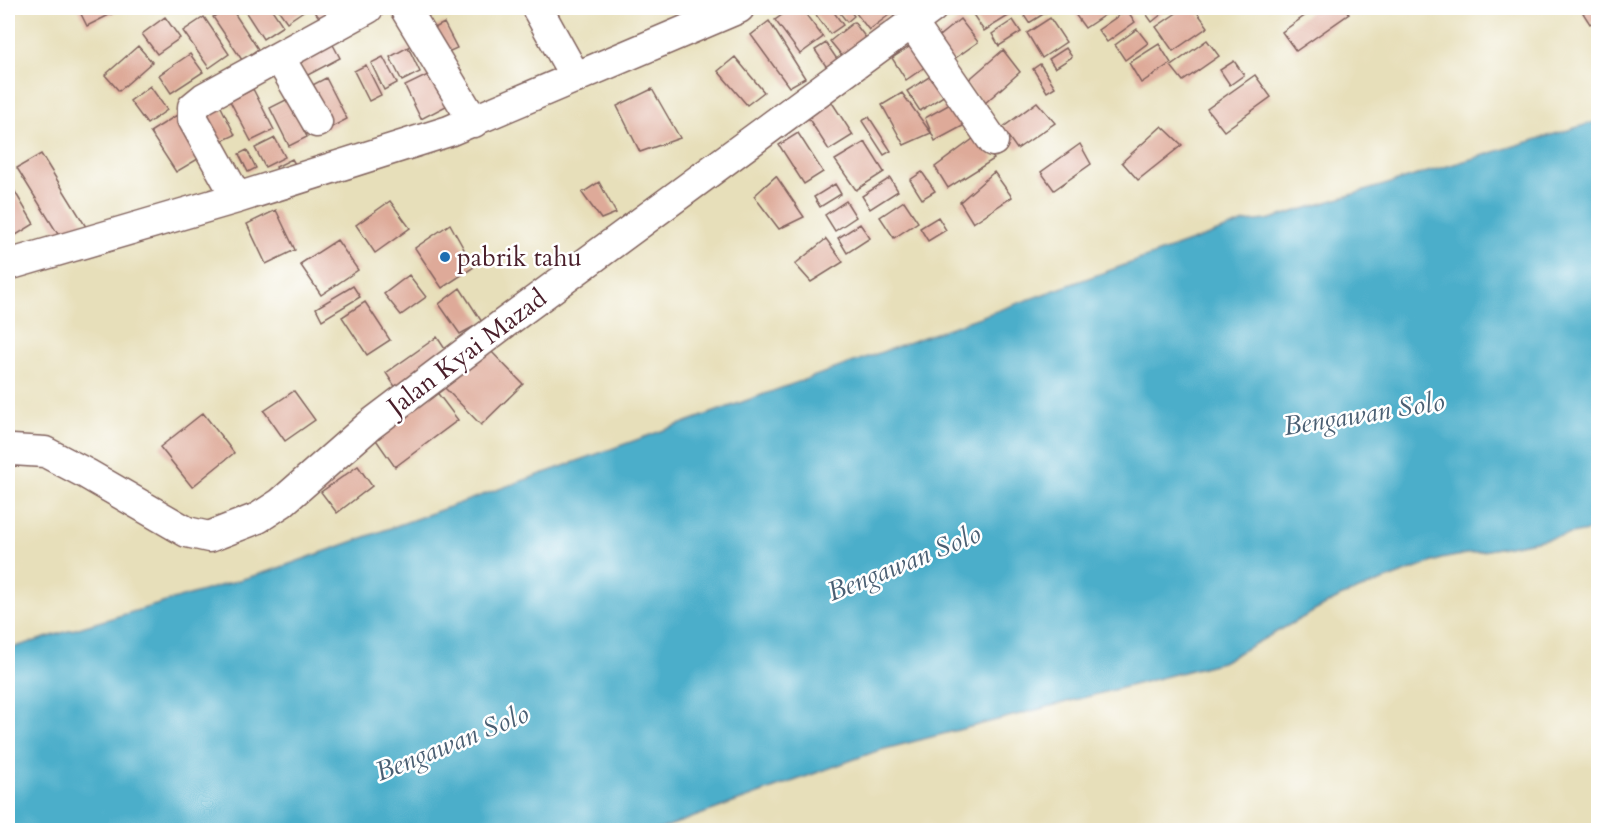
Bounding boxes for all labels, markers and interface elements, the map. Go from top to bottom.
place label: pabrik tahu [457,240,582,275]
marker: pabrik tahu [438,250,452,264]
street label: Jalan Kyai Mazad [377,281,554,426]
water label: Bengawan Solo [1281,383,1448,445]
water label: Bengawan Solo [822,515,987,611]
water label: Bengawan Solo [370,695,535,791]

